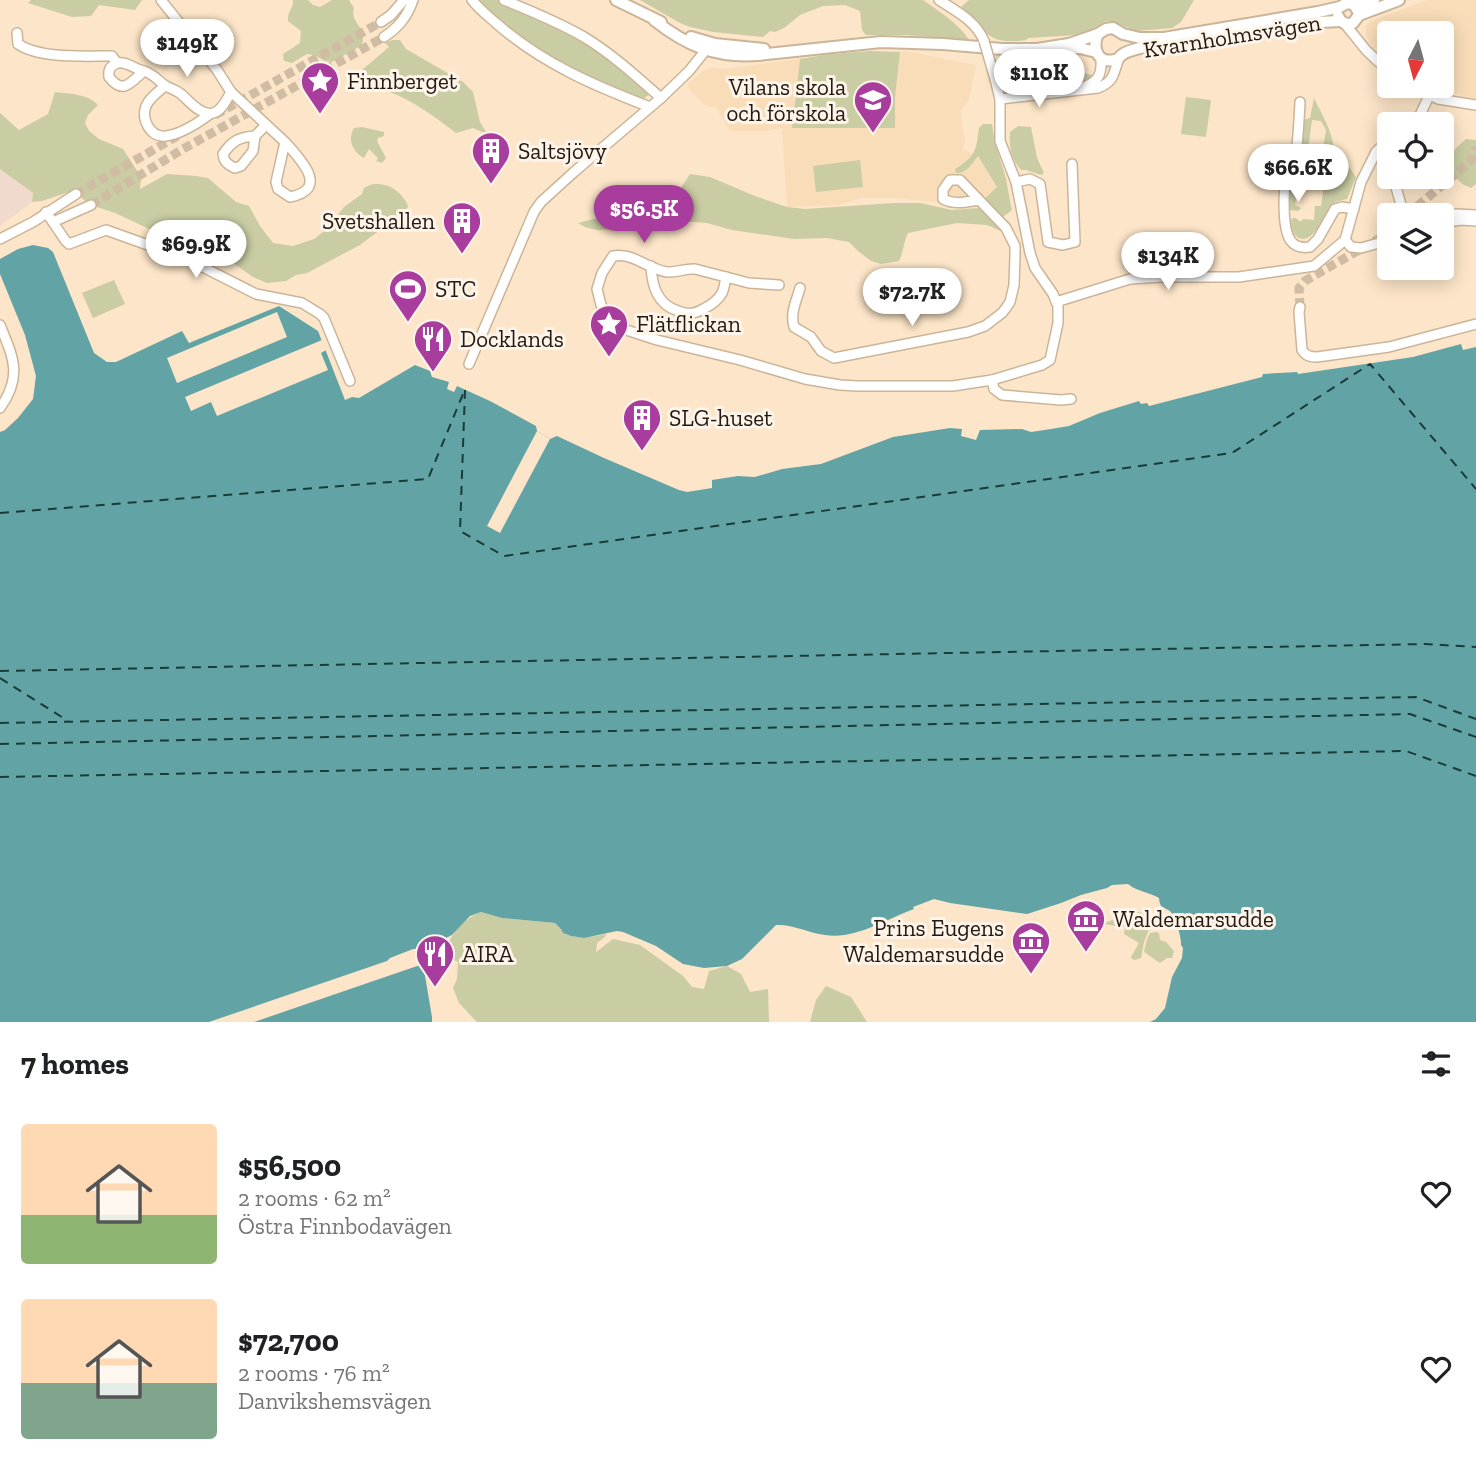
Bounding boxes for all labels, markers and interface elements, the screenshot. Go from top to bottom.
street label: Kvarnholmsvägen [1141,8,1323,64]
pin: $149K [138,20,236,79]
north arrow [1377,21,1454,98]
map controls [1377,21,1454,280]
text: $149K [156,28,218,56]
pin: $110K [990,50,1088,109]
text: $110K [1010,58,1068,86]
place icon: Finnberget [299,60,341,115]
place label: Finnberget [347,67,458,95]
place label: Vilans skola och förskola [726,73,846,127]
school or university icon: Vilans skola och förskola [852,79,894,134]
button: locate [1377,112,1454,189]
building icon: Saltsjövy [470,130,512,185]
place label: Saltsjövy [518,137,607,165]
pin: $66.6K [1241,144,1355,204]
text: $66.6K [1264,153,1332,181]
pin: $56.5K [587,186,701,245]
text: $56.5K [610,194,678,222]
building icon: Svetshallen [441,200,483,255]
button: layers [1377,203,1454,280]
place label: Svetshallen [322,207,435,235]
pin: $69.9K [139,220,253,280]
text: $69.9K [162,229,230,257]
pin: $134K [1119,232,1217,292]
text: $134K [1137,241,1199,269]
sports icon: STC [387,268,429,323]
pin: $72.7K [855,268,969,328]
place label: STC [435,275,476,303]
text: $72.7K [879,277,945,305]
place icon: Flätflickan [588,303,630,358]
place label: Flätflickan [636,310,741,338]
restaurant icon: Docklands [412,318,454,373]
place label: Docklands [460,325,564,353]
building icon: SLG-huset [621,397,663,452]
place label: SLG-huset [669,404,773,432]
museum icon: Waldemarsudde [1065,898,1107,953]
place label: Waldemarsudde [1113,905,1274,933]
place label: Prins Eugens Waldemarsudde [843,914,1004,968]
museum icon: Prins Eugens Waldemarsudde [1010,920,1052,975]
restaurant icon: AIRA [414,933,456,988]
place label: AIRA [462,940,515,968]
icon: filters [1417,1045,1455,1083]
text: 7 homes [21,1046,129,1082]
text: $56,500 [238,1148,341,1184]
icon: home [77,1152,161,1236]
icon: heart [1417,1175,1455,1213]
text: 2 rooms · 62 m² [238,1184,391,1212]
text: Östra Finnbodavägen [238,1212,452,1240]
text: $72,700 [238,1323,339,1359]
icon: home [77,1327,161,1411]
icon: heart [1417,1350,1455,1388]
text: 2 rooms · 76 m² [238,1359,390,1387]
text: Danvikshemsvägen [238,1387,431,1415]

